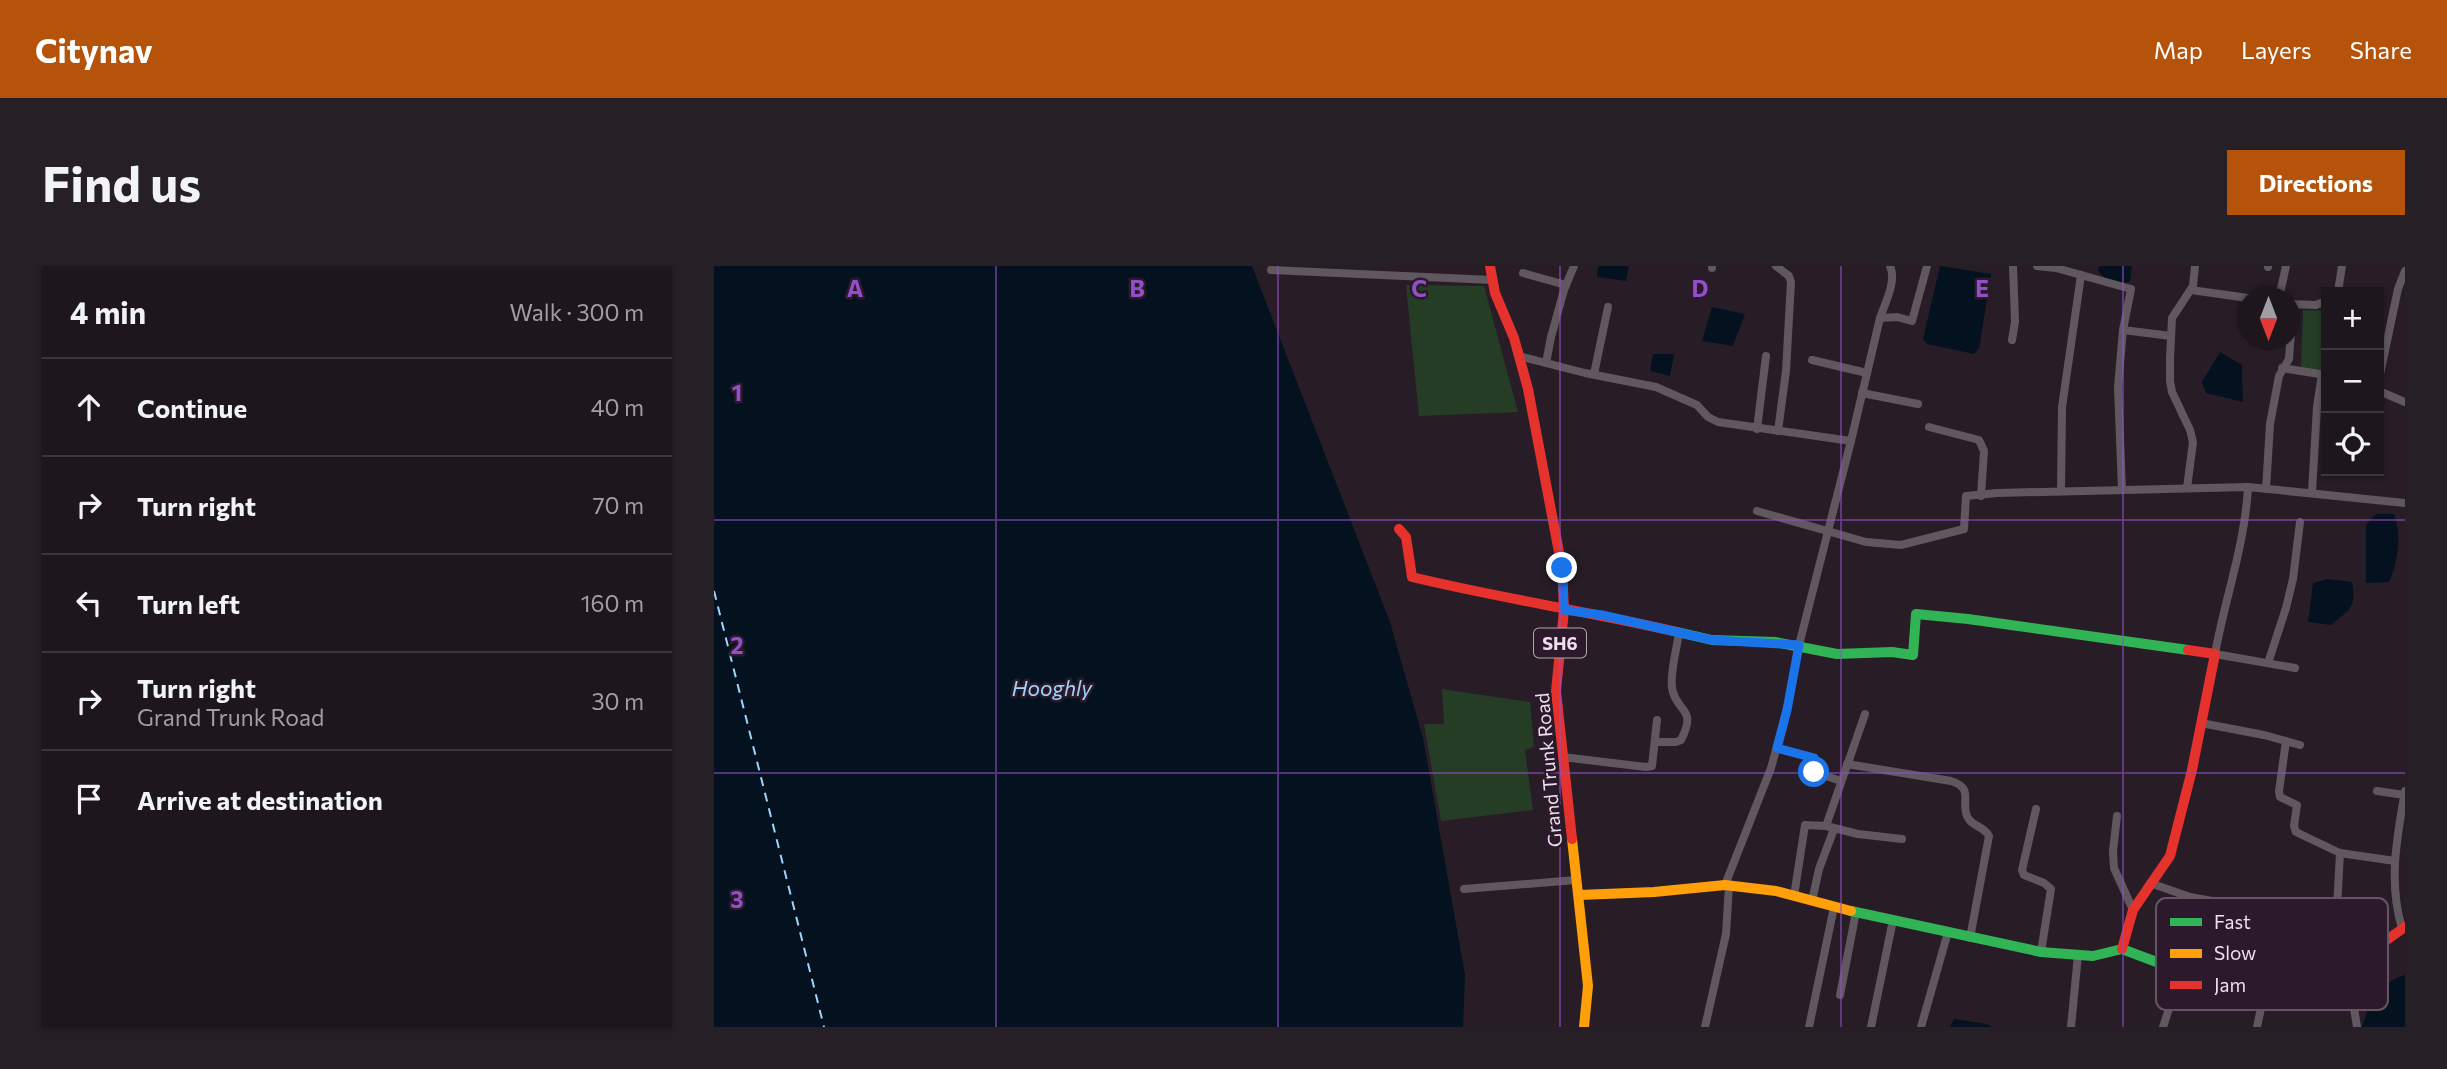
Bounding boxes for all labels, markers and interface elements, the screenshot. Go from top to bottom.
text: Citynav [35,29,153,70]
text: Map [2154,35,2203,64]
text: Layers [2241,35,2312,64]
text: Share [2350,35,2412,64]
button: Directions [2227,150,2405,215]
text: Find us [42,152,201,212]
text: A [847,274,864,302]
text: B [1129,274,1145,302]
text: C [1411,274,1427,302]
text: D [1692,274,1709,302]
text: E [1975,274,1989,302]
north arrow [2237,287,2300,350]
map controls [2321,287,2384,476]
button: + [2321,287,2384,350]
text: 4 min [70,293,146,330]
text: Walk · 300 m [510,298,644,326]
button: − [2321,350,2384,413]
text: 1 [732,378,742,406]
icon: ahead [70,388,108,426]
text: Continue [137,392,247,423]
text: 40 m [591,393,644,421]
button: locate [2321,413,2384,476]
icon: right [70,486,108,524]
text: Turn right [137,490,256,521]
text: 70 m [592,491,644,519]
route end [1546,552,1577,583]
icon: left [70,584,108,622]
text: Turn left [137,588,240,619]
text: 160 m [581,589,644,617]
road number: SH6 [1534,628,1586,657]
text: 2 [730,631,744,659]
text: Turn right [137,672,256,703]
water label: Hooghly [1012,675,1093,700]
icon: right [70,682,108,720]
text: 30 m [591,687,644,715]
street label: Grand Trunk Road [1530,692,1566,848]
text: Grand Trunk Road [137,703,324,731]
route start [1798,756,1829,787]
icon: arrive [70,780,108,818]
text: Arrive at destination [137,784,383,815]
text: 3 [730,885,744,913]
legend [2156,898,2388,1010]
text: Fast [2214,910,2251,933]
text: Slow [2214,941,2256,964]
text: Jam [2214,973,2246,996]

